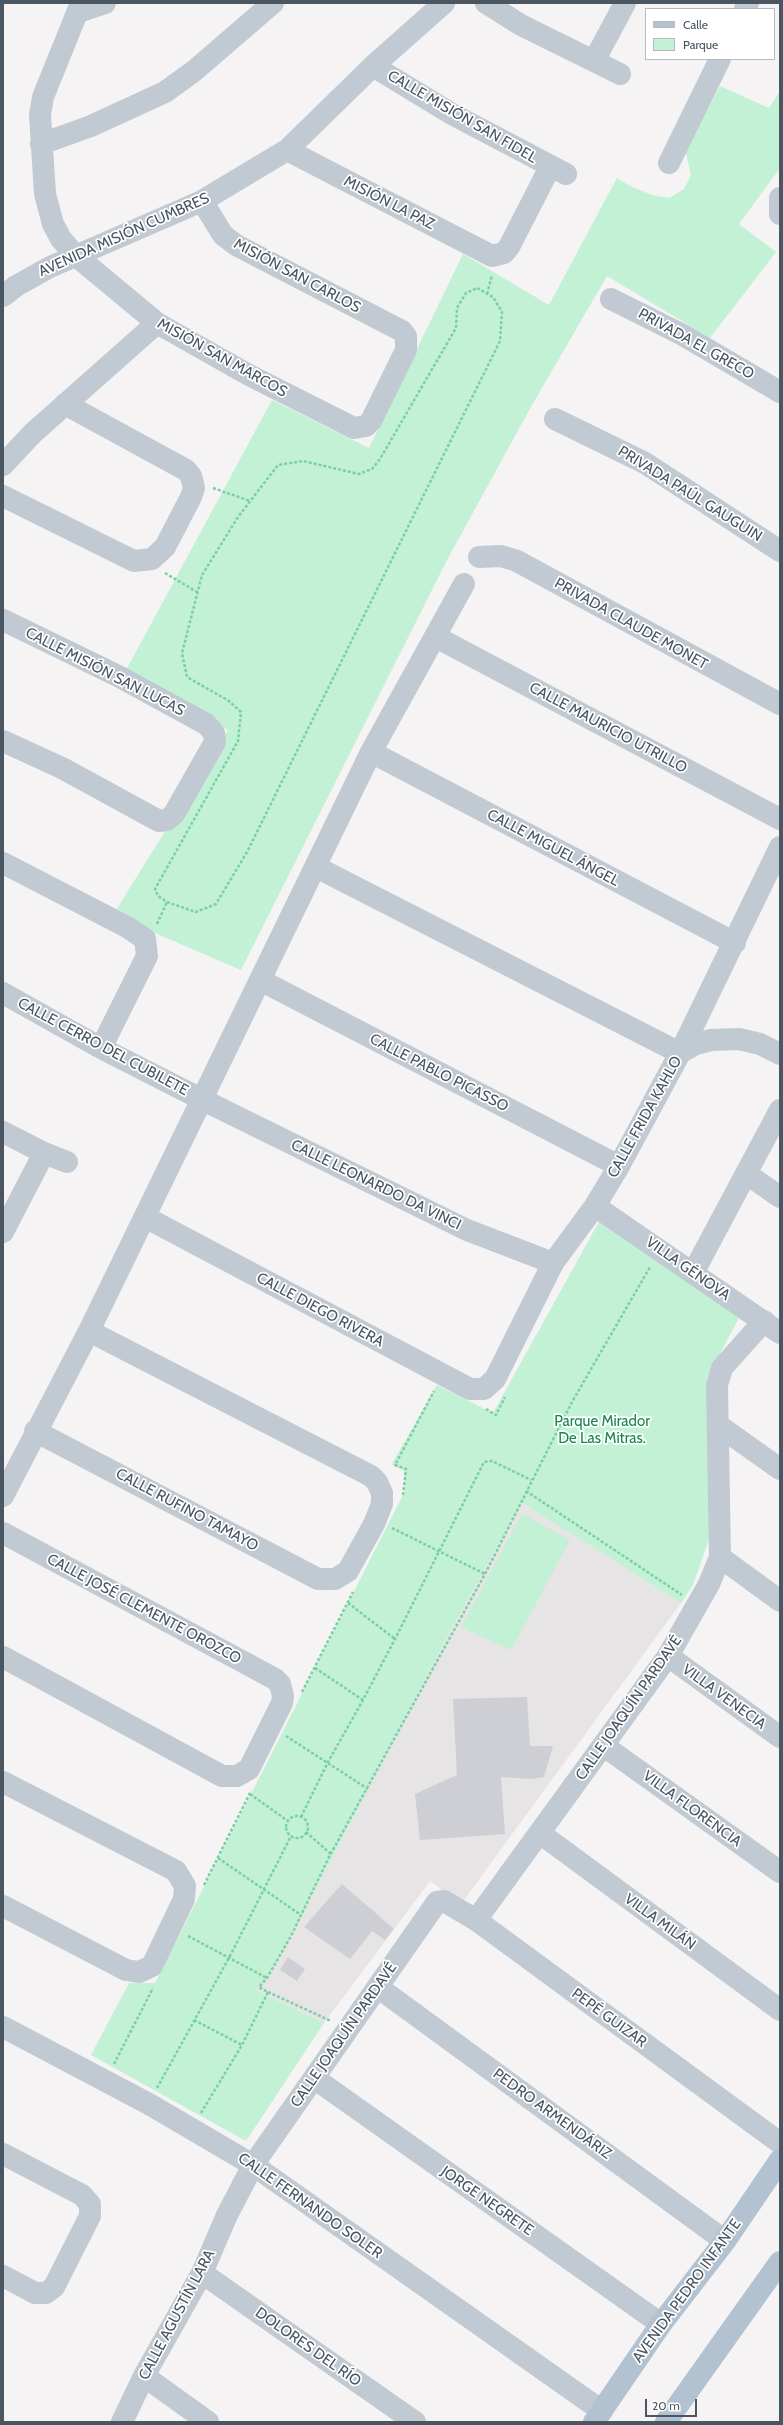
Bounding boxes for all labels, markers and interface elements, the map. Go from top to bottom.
legend [645,8,775,60]
text: Calle [683,17,708,32]
text: Parque [683,37,718,52]
street label: CALLE MISIÓN SAN FIDEL [384,67,540,167]
street label: MISIÓN LA PAZ [341,172,437,234]
street label: AVENIDA MISIÓN CUMBRES [36,189,212,281]
street label: MISIÓN SAN CARLOS [231,235,363,317]
street label: PRIVADA EL GRECO [635,305,757,383]
street label: MISIÓN SAN MARCOS [154,315,290,401]
street label: PRIVADA PAÚL GAUGUIN [615,442,765,546]
street label: PRIVADA CLAUDE MONET [551,574,711,674]
street label: CALLE MISIÓN SAN LUCAS [22,624,188,720]
street label: CALLE MAURICIO UTRILLO [526,679,690,777]
street label: CALLE MIGUEL ÁNGEL [484,806,622,890]
street label: CALLE CERRO DEL CUBILETE [15,994,191,1100]
street label: CALLE PABLO PICASSO [367,1030,511,1116]
street label: CALLE FRIDA KAHLO [604,1053,686,1181]
street label: CALLE LEONARDO DA VINCI [288,1136,464,1234]
street label: VILLA GÉNOVA [642,1233,734,1305]
street label: CALLE DIEGO RIVERA [253,1269,387,1351]
park label: Parque Mirador De Las Mitras. [554,1413,650,1448]
street label: CALLE RUFINO TAMAYO [113,1465,261,1555]
street label: CALLE JOSÉ CLEMENTE OROZCO [44,1550,244,1668]
street label: CALLE JOAQUÍN PARDAVÉ [572,1632,686,1784]
street label: VILLA VENECIA [679,1661,769,1733]
street label: VILLA FLORENCIA [639,1767,745,1851]
street label: VILLA MILÁN [621,1890,699,1954]
street label: CALLE JOAQUÍN PARDAVÉ [287,1959,401,2111]
street label: PEPÉ GUIZAR [568,1985,650,2051]
street label: PEDRO ARMENDÁRIZ [489,2065,615,2163]
street label: CALLE FERNANDO SOLER [234,2149,386,2263]
street label: JORGE NEGRETE [437,2162,537,2240]
street label: AVENIDA PEDRO INFANTE [629,2216,745,2366]
street label: CALLE AGUSTÍN LARA [135,2247,219,2383]
street label: DOLORES DEL RÍO [252,2304,364,2390]
scale bar [647,2391,699,2417]
text: 20 m [652,2398,680,2413]

